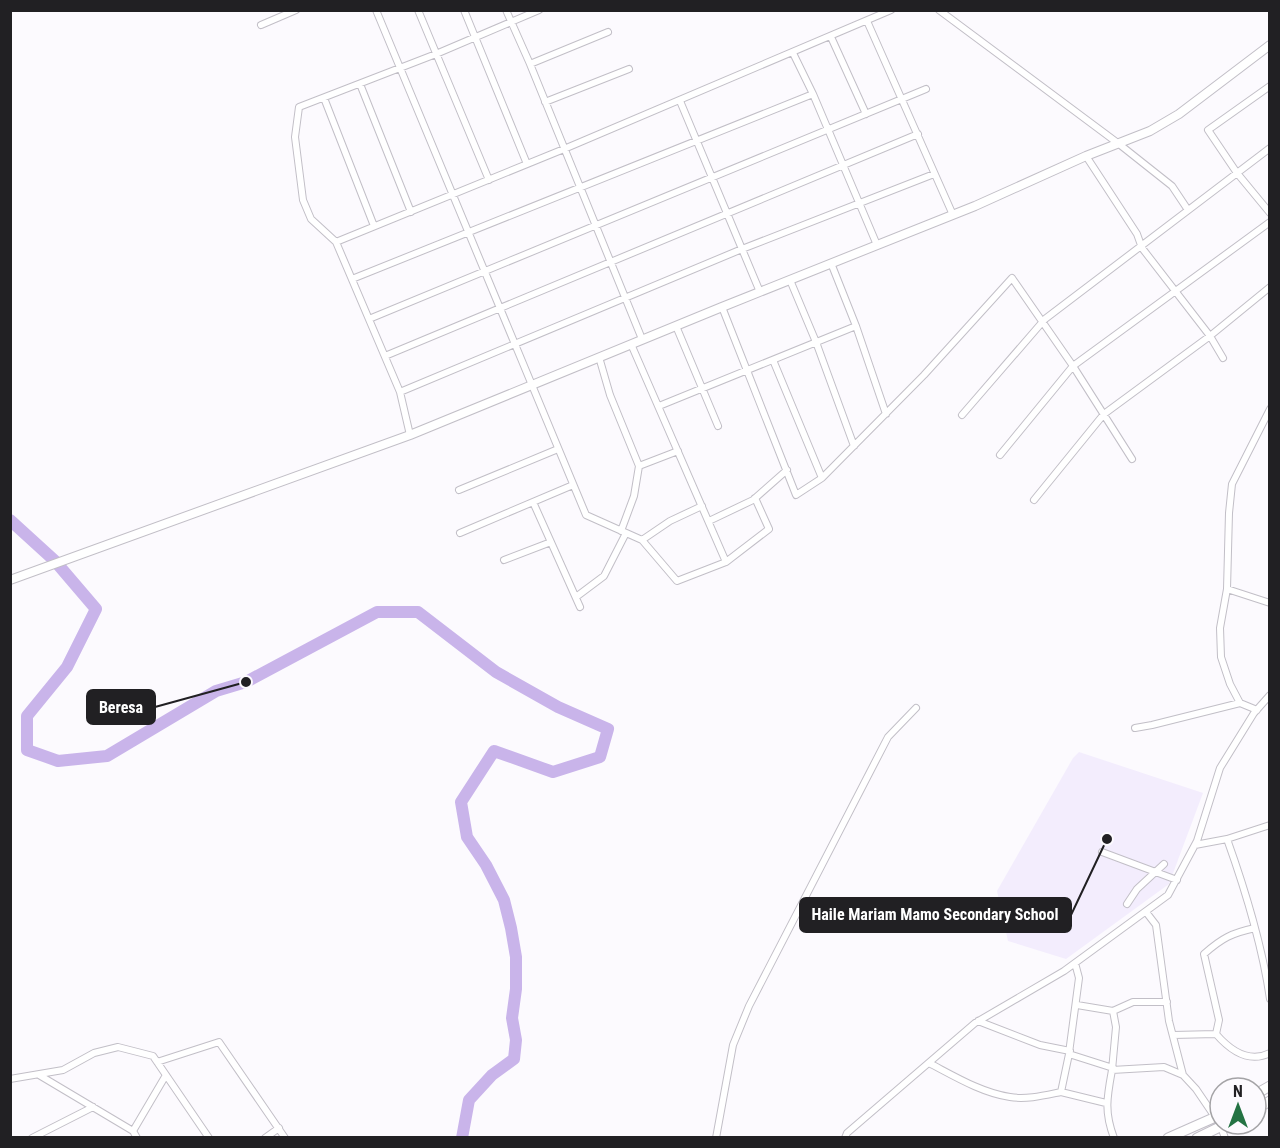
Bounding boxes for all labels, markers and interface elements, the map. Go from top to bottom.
callout: Beresa [87,690,155,724]
text: Beresa [99,698,144,717]
callout: Haile Mariam Mamo Secondary School [800,898,1071,932]
text: Haile Mariam Mamo Secondary School [811,905,1059,924]
north arrow [1208,1076,1268,1136]
text: N [1233,1082,1243,1101]

